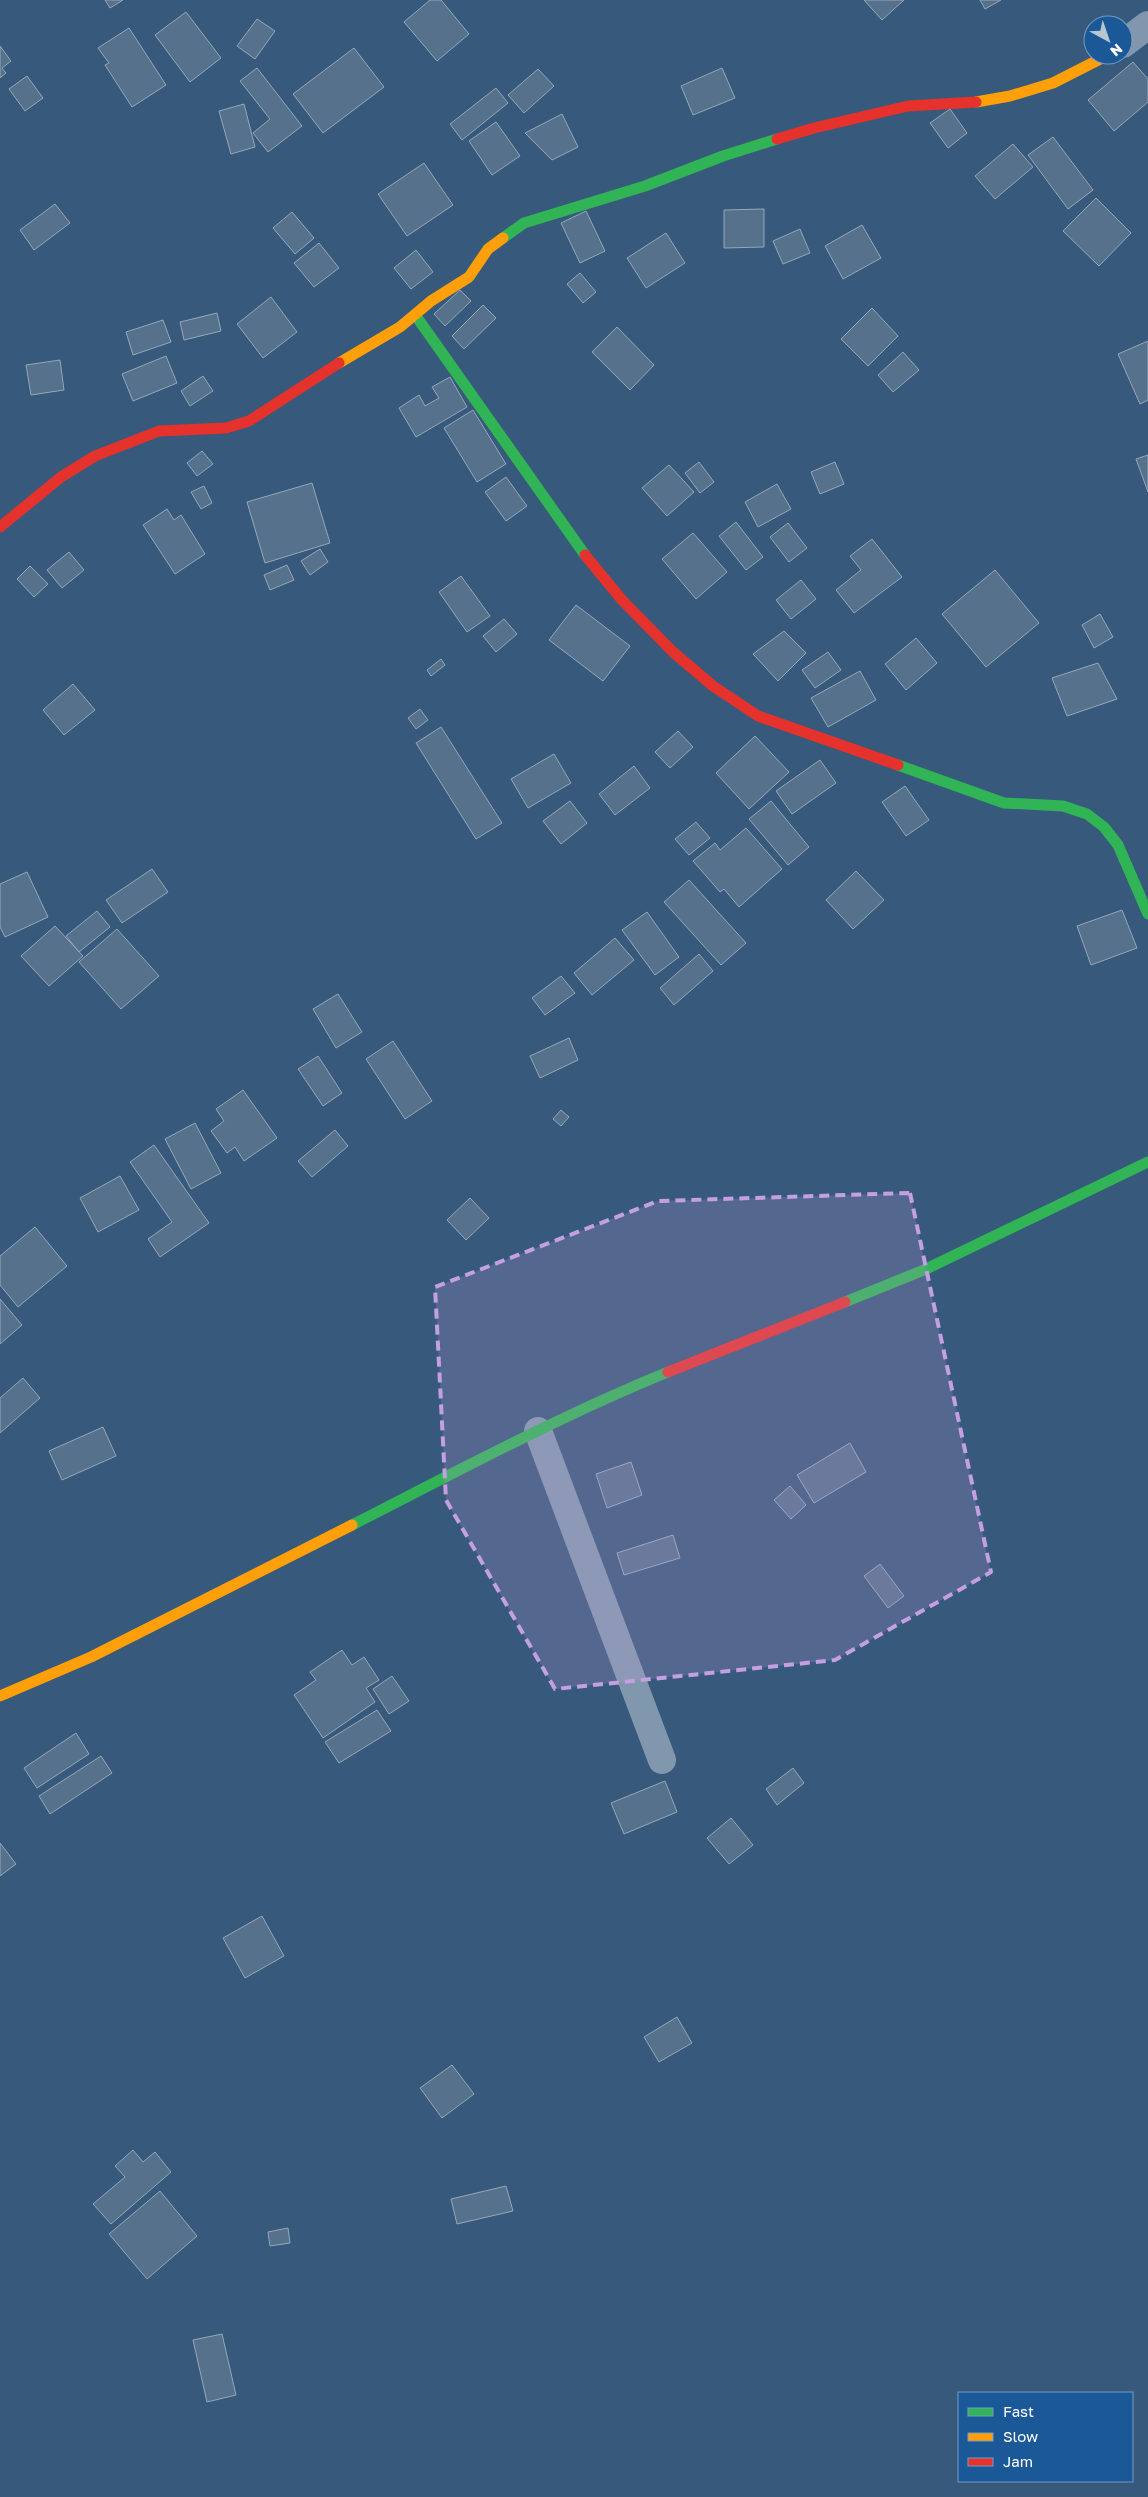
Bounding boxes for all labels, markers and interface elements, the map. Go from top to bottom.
north arrow [1083,15,1133,65]
text: N [1107,40,1126,60]
legend [958,2392,1133,2482]
text: Fast [1003,2402,1034,2420]
text: Slow [1003,2427,1038,2445]
text: Jam [1003,2452,1033,2470]

